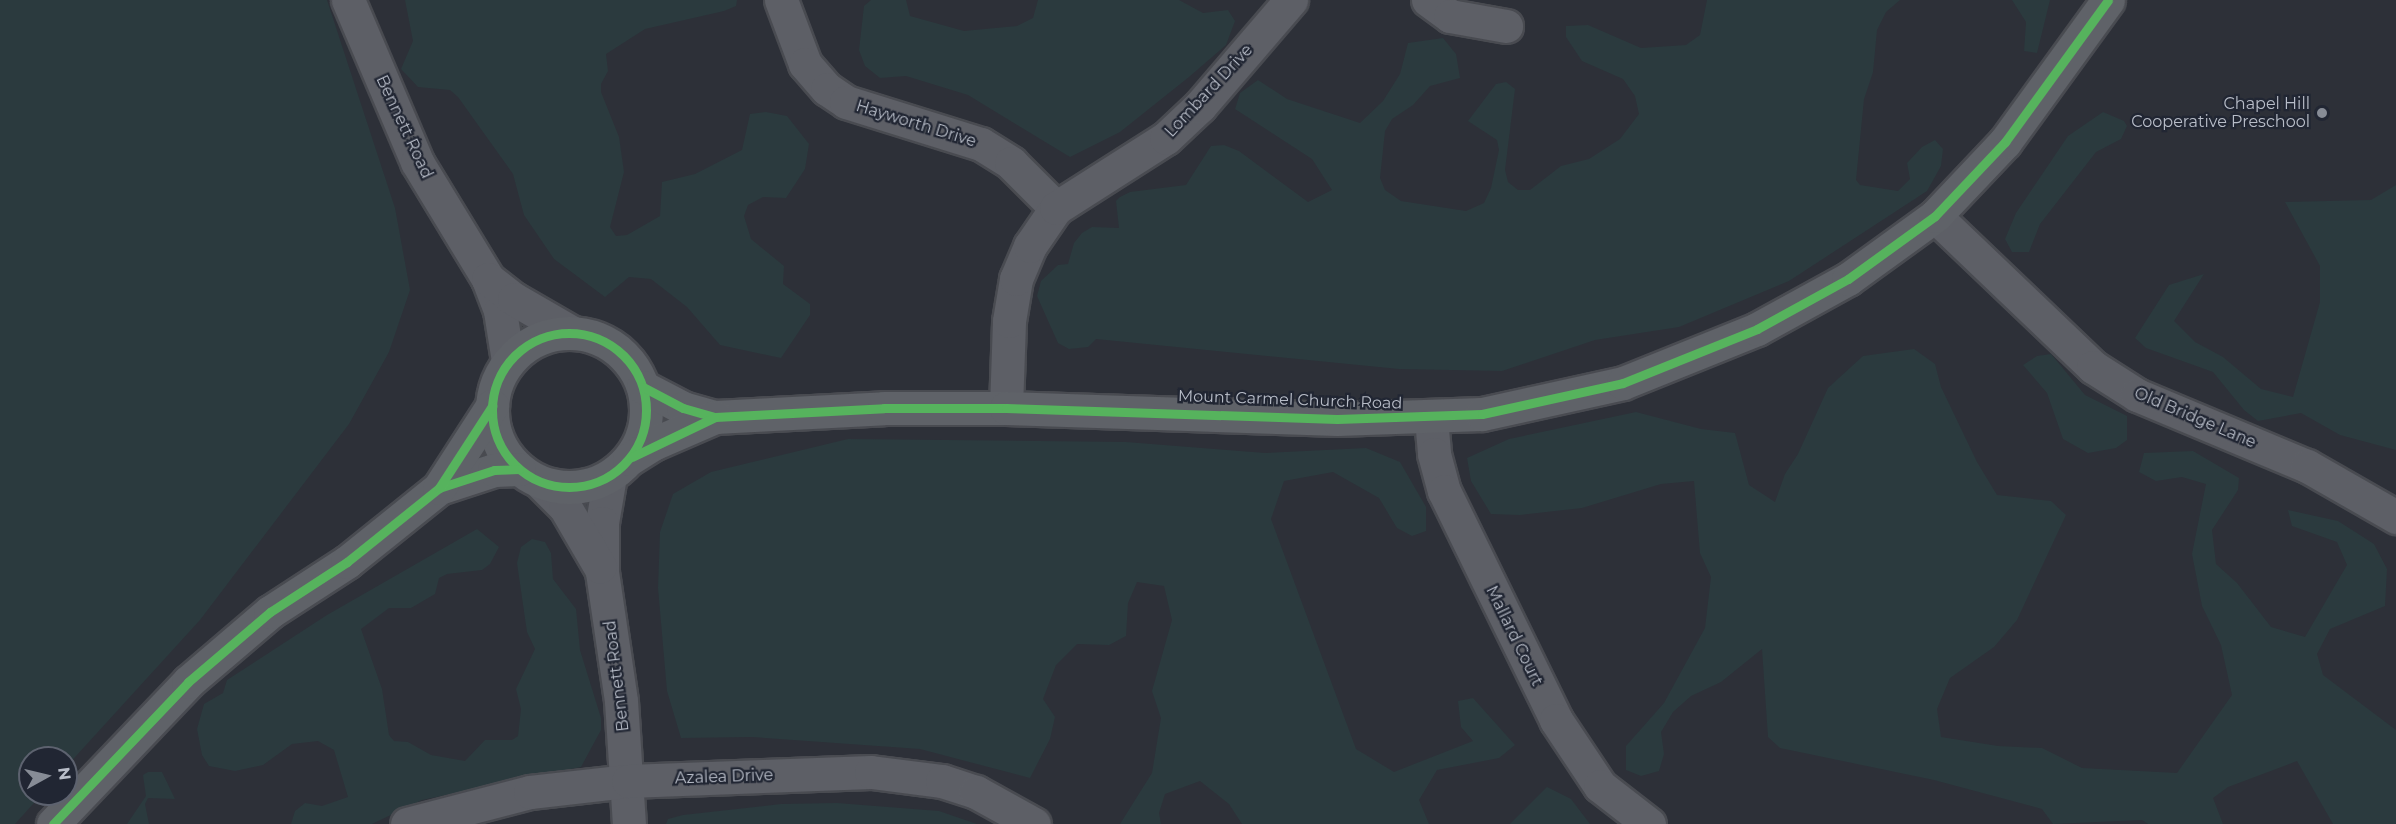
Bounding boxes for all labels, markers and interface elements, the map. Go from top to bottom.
street label: Lombard Drive [1161,41,1257,141]
street label: Bennett Road [372,72,436,182]
place label: Chapel Hill Cooperative Preschool [2131,94,2310,132]
street label: Hayworth Drive [854,97,978,151]
marker: Chapel Hill Cooperative Preschool [2315,106,2329,120]
street label: Old Bridge Lane [2131,384,2259,452]
street label: Mount Carmel Church Road [1177,386,1403,414]
street label: Mallard Court [1481,583,1547,689]
street label: Bennett Road [601,619,633,733]
north arrow [18,746,78,806]
text: N [54,766,75,781]
street label: Azalea Drive [675,766,773,788]

